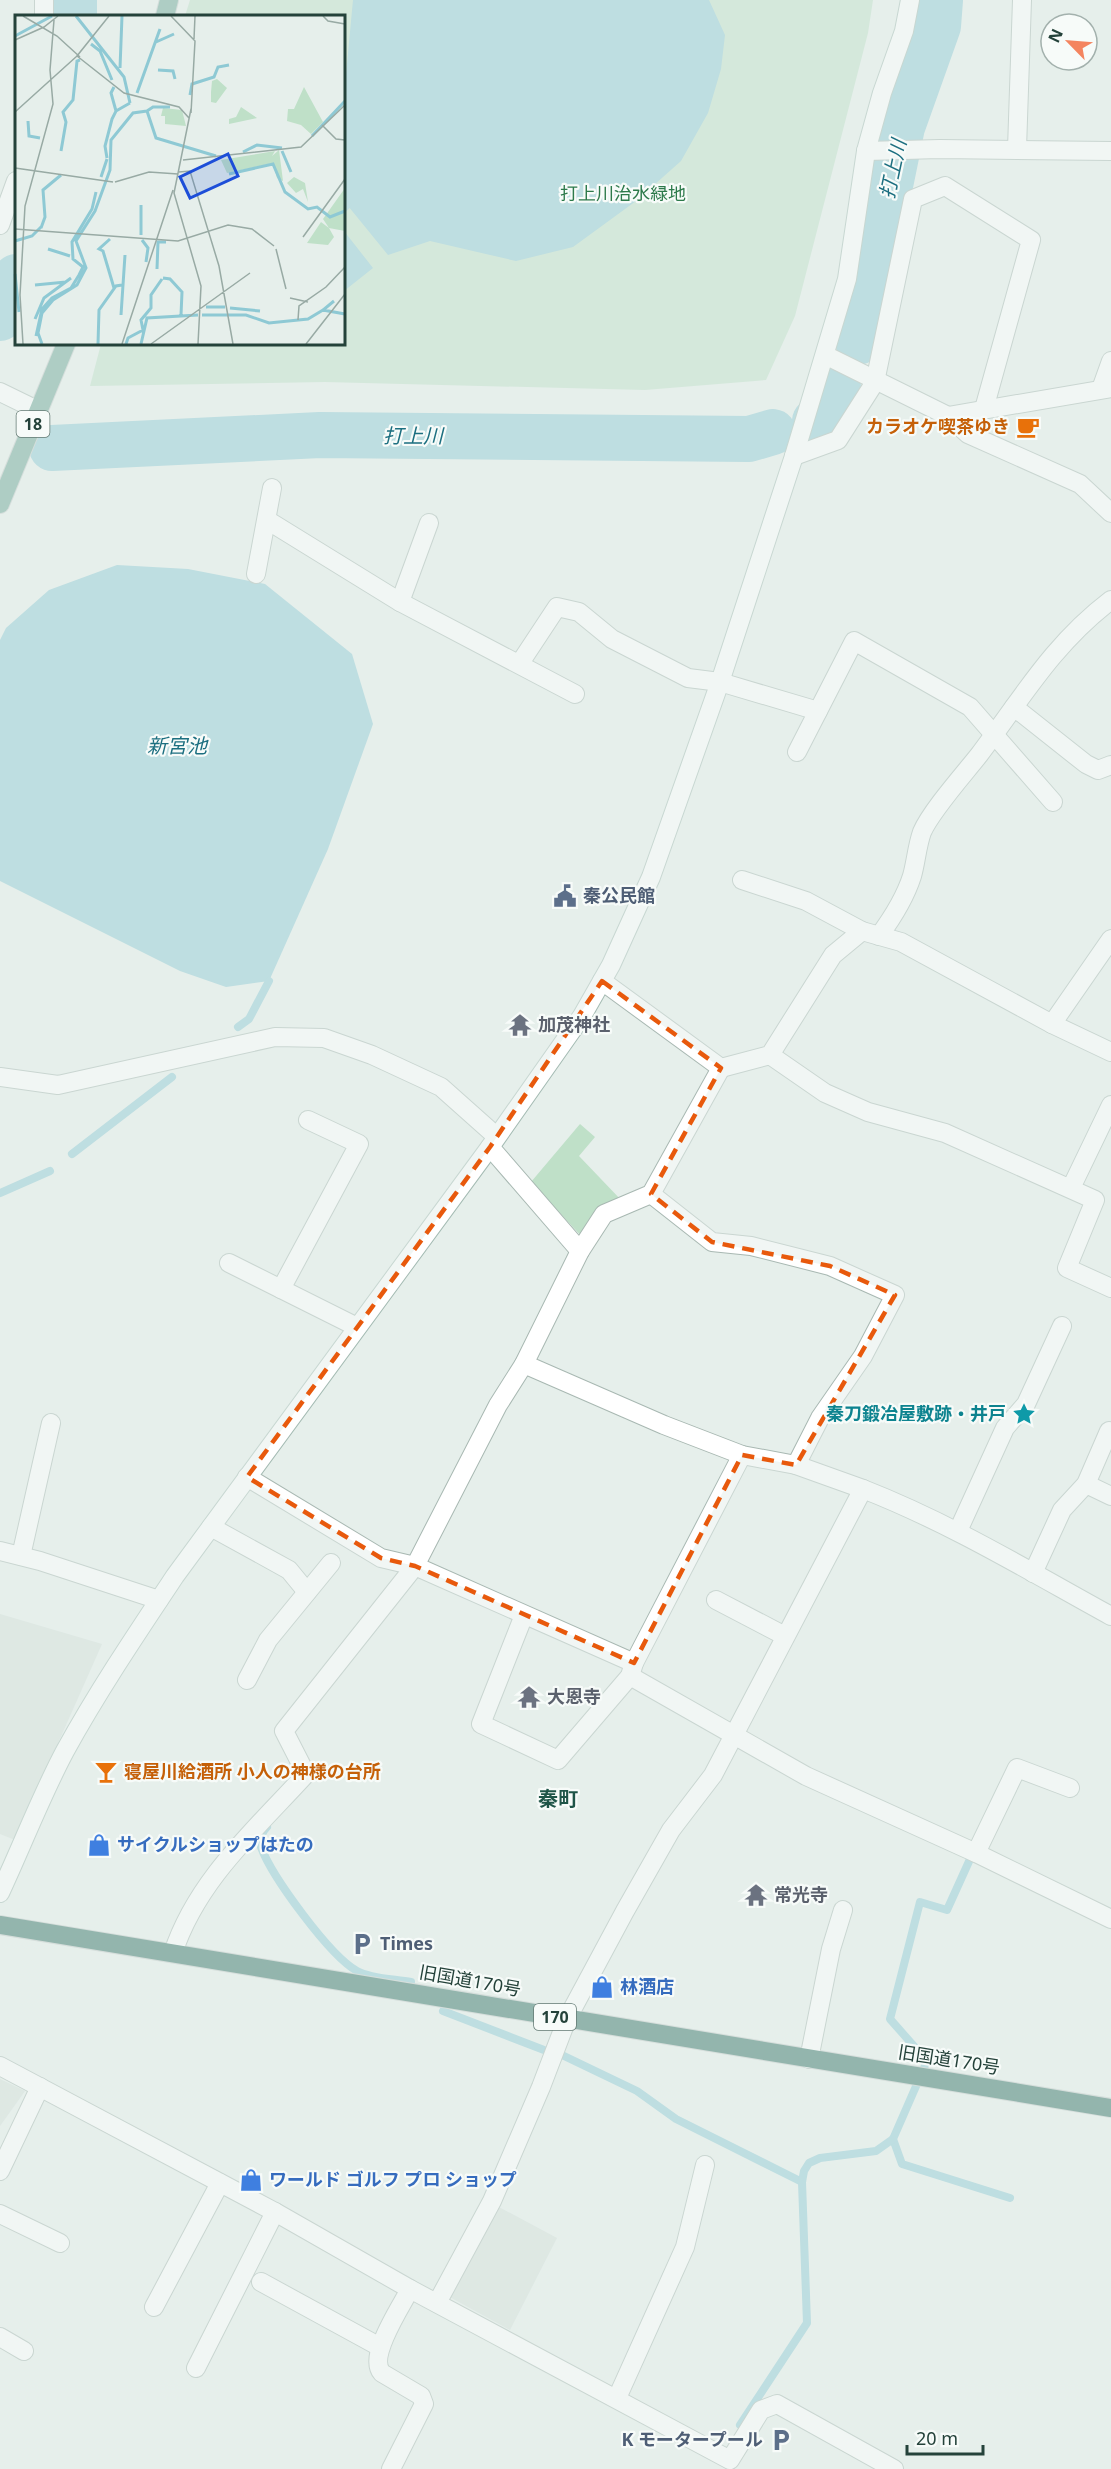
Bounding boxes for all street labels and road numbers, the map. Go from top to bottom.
road number: 18 [16,411,50,437]
street label: 旧国道170号 [417,1959,523,2001]
road number: 170 [534,2004,576,2030]
street label: 旧国道170号 [896,2039,1002,2079]

